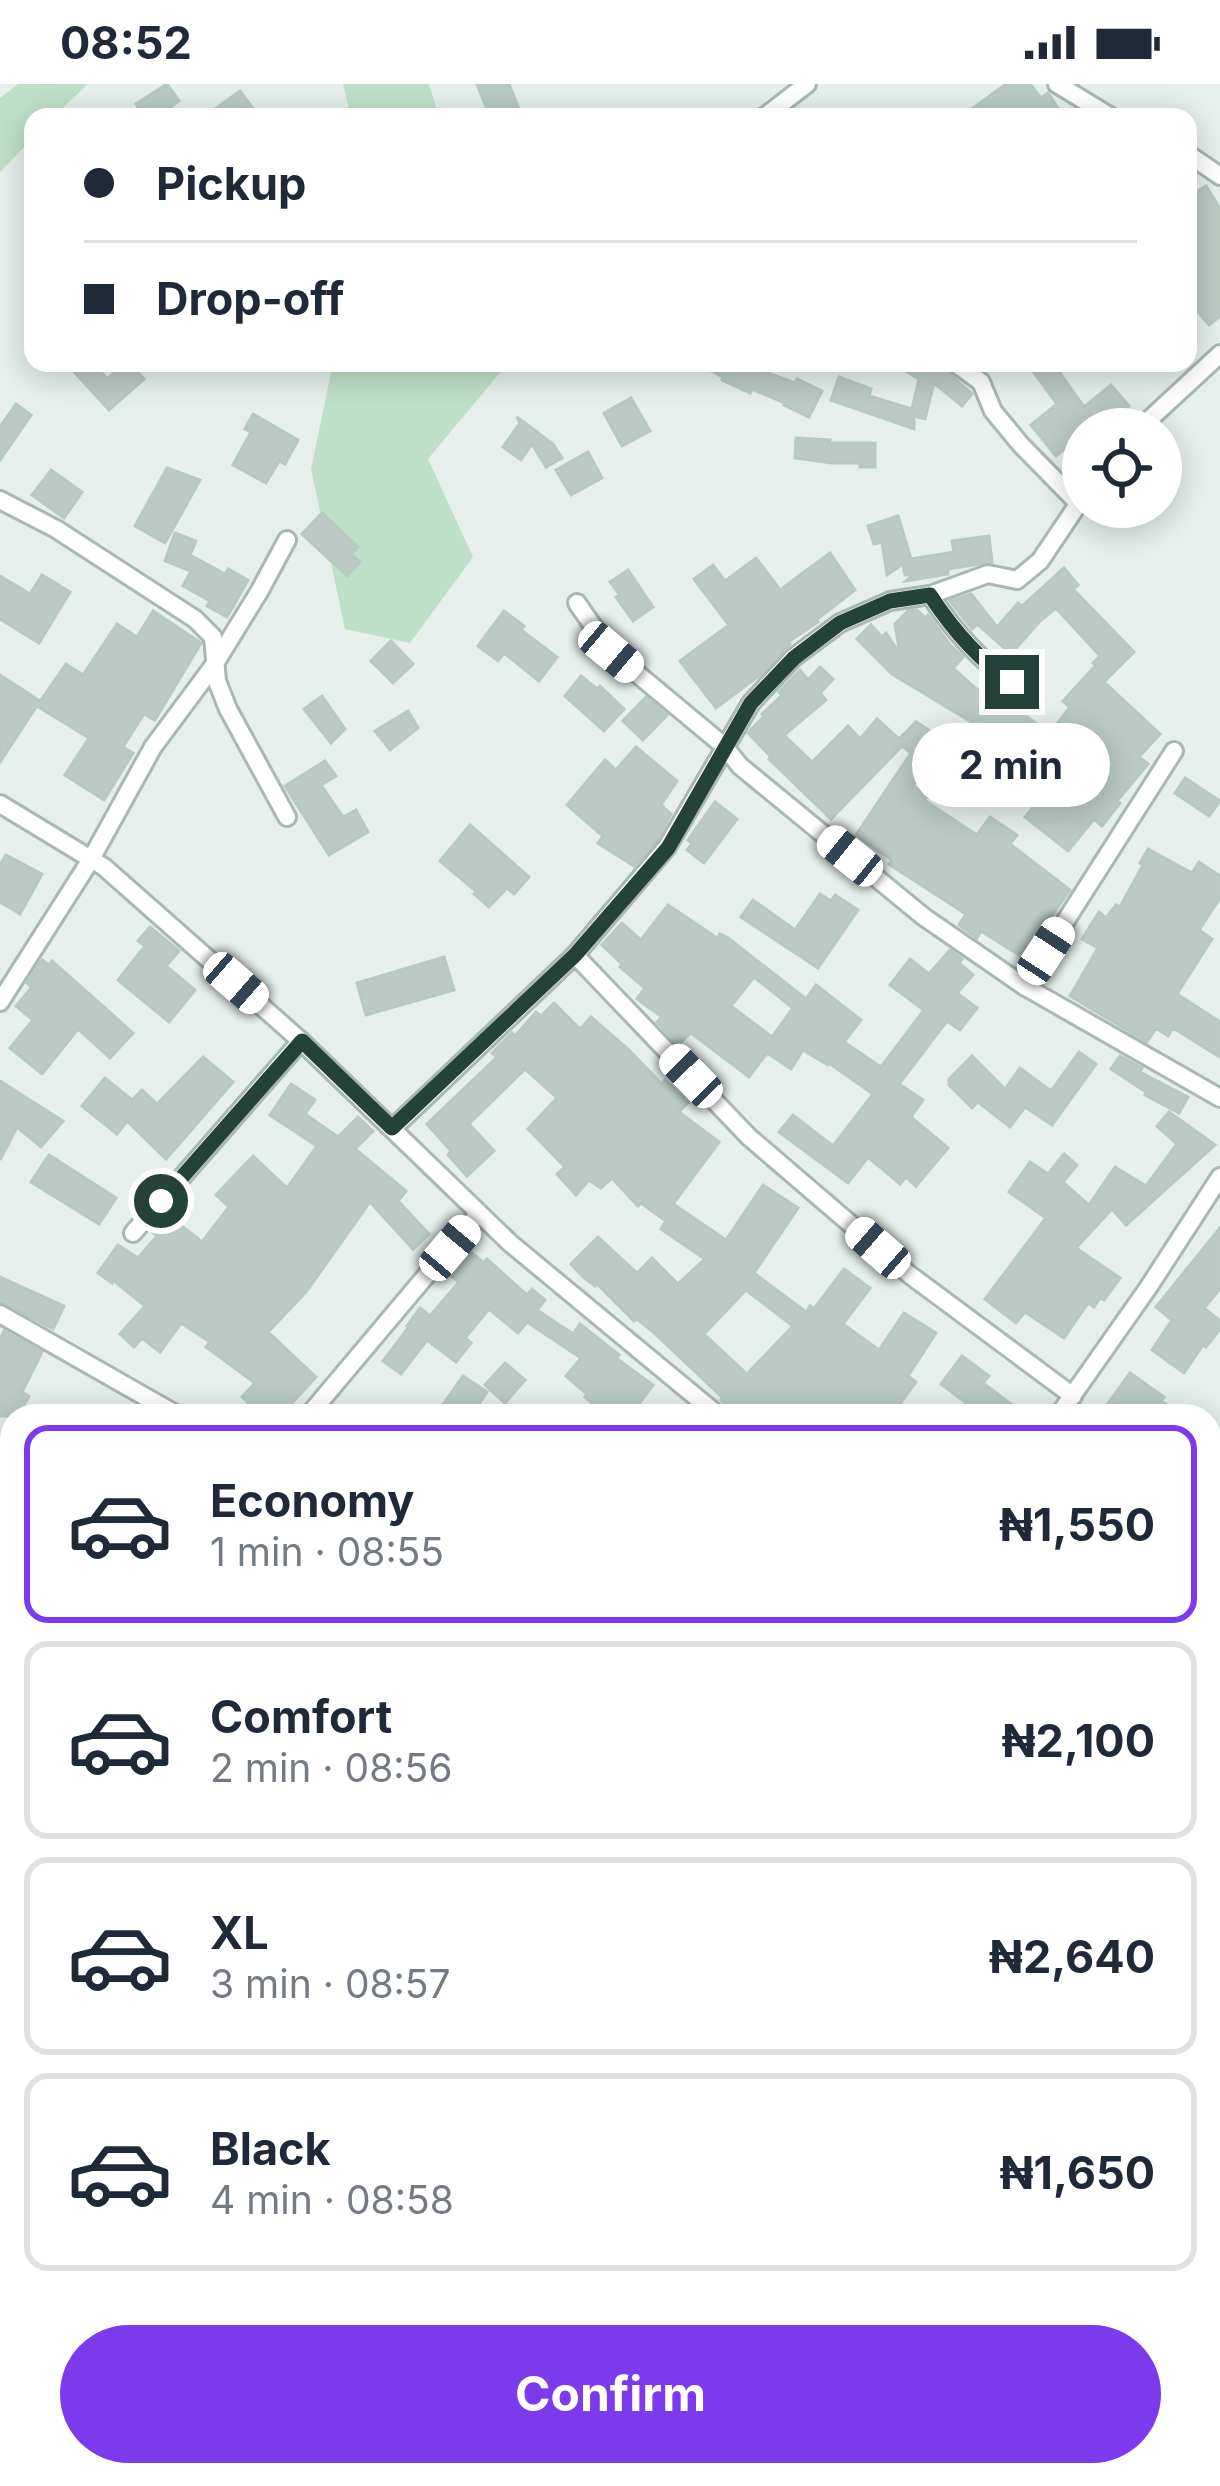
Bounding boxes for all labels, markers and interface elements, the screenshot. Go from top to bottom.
text: 08:52 [60,15,192,70]
text: Pickup [156,156,306,211]
text: Drop-off [156,271,344,326]
map controls [1062,408,1182,528]
button: locate [1062,408,1182,528]
car [572,615,650,689]
route end [985,655,1039,709]
callout: 2 min [913,724,1111,808]
text: 2 min [959,741,1063,788]
car [811,819,889,893]
car [1011,911,1081,991]
car [197,946,275,1020]
car [653,1038,729,1114]
route start [134,1174,188,1228]
car [413,1209,487,1287]
car [839,1211,917,1285]
icon: car [66,1470,174,1578]
text: Economy [210,1473,414,1528]
text: ₦1,550 [999,1497,1155,1552]
text: 1 min · 08:55 [210,1528,444,1575]
icon: car [66,1686,174,1794]
text: Comfort [210,1689,392,1744]
text: ₦2,100 [1002,1713,1155,1768]
text: 2 min · 08:56 [210,1744,452,1791]
icon: car [66,1902,174,2010]
text: XL [210,1905,269,1960]
text: ₦2,640 [989,1929,1155,1984]
text: 3 min · 08:57 [210,1960,451,2007]
icon: car [66,2118,174,2226]
text: Black [210,2121,331,2176]
text: ₦1,650 [999,2145,1155,2200]
text: 4 min · 08:58 [210,2176,454,2223]
button: Confirm [60,2325,1161,2463]

